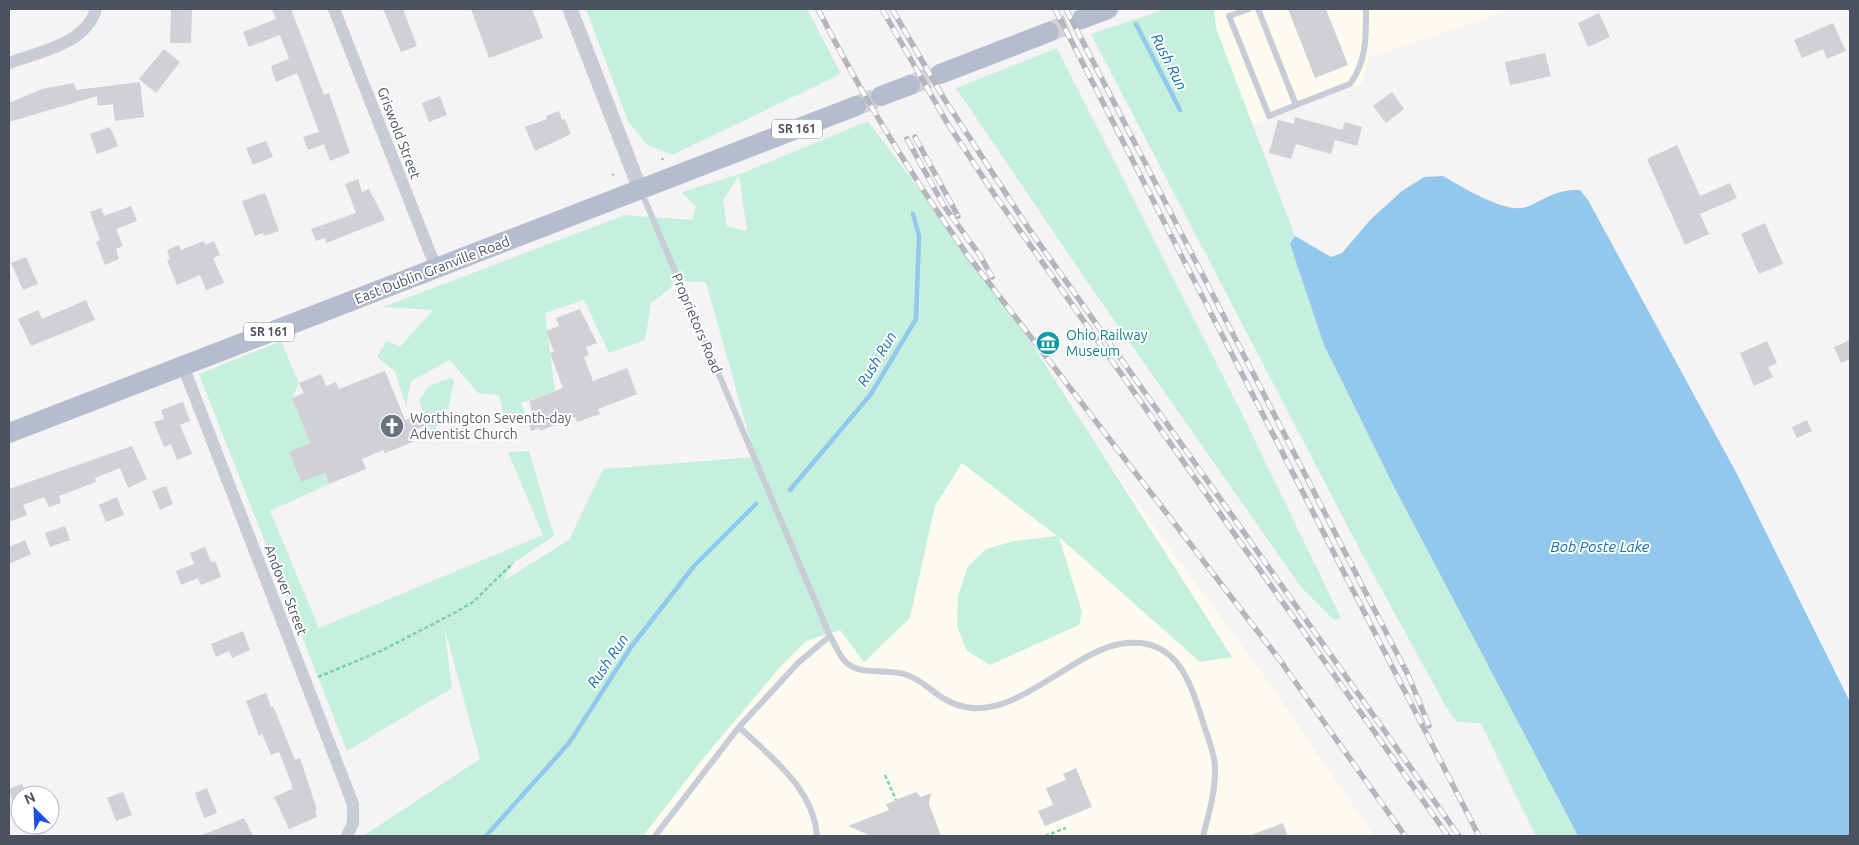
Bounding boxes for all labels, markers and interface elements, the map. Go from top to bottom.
water label: Rush Run [1148,31,1191,93]
street label: Griswold Street [374,85,424,182]
road number: SR 161 [772,120,822,138]
street label: East Dublin Granville Road [352,233,512,307]
street label: Proprietors Road [669,271,725,375]
road number: SR 161 [244,322,294,342]
place label: Ohio Railway Museum [1066,327,1148,359]
water label: Rush Run [854,328,900,389]
museum icon: Ohio Railway Museum [1035,330,1061,356]
place label: Worthington Seventh-day Adventist Church [410,410,572,442]
church icon: Worthington Seventh-day Adventist Church [379,413,405,439]
water label: Bob Poste Lake [1551,538,1650,555]
street label: Andover Street [261,543,311,638]
water label: Rush Run [583,631,632,691]
north arrow [10,785,60,835]
text: N [22,789,38,808]

